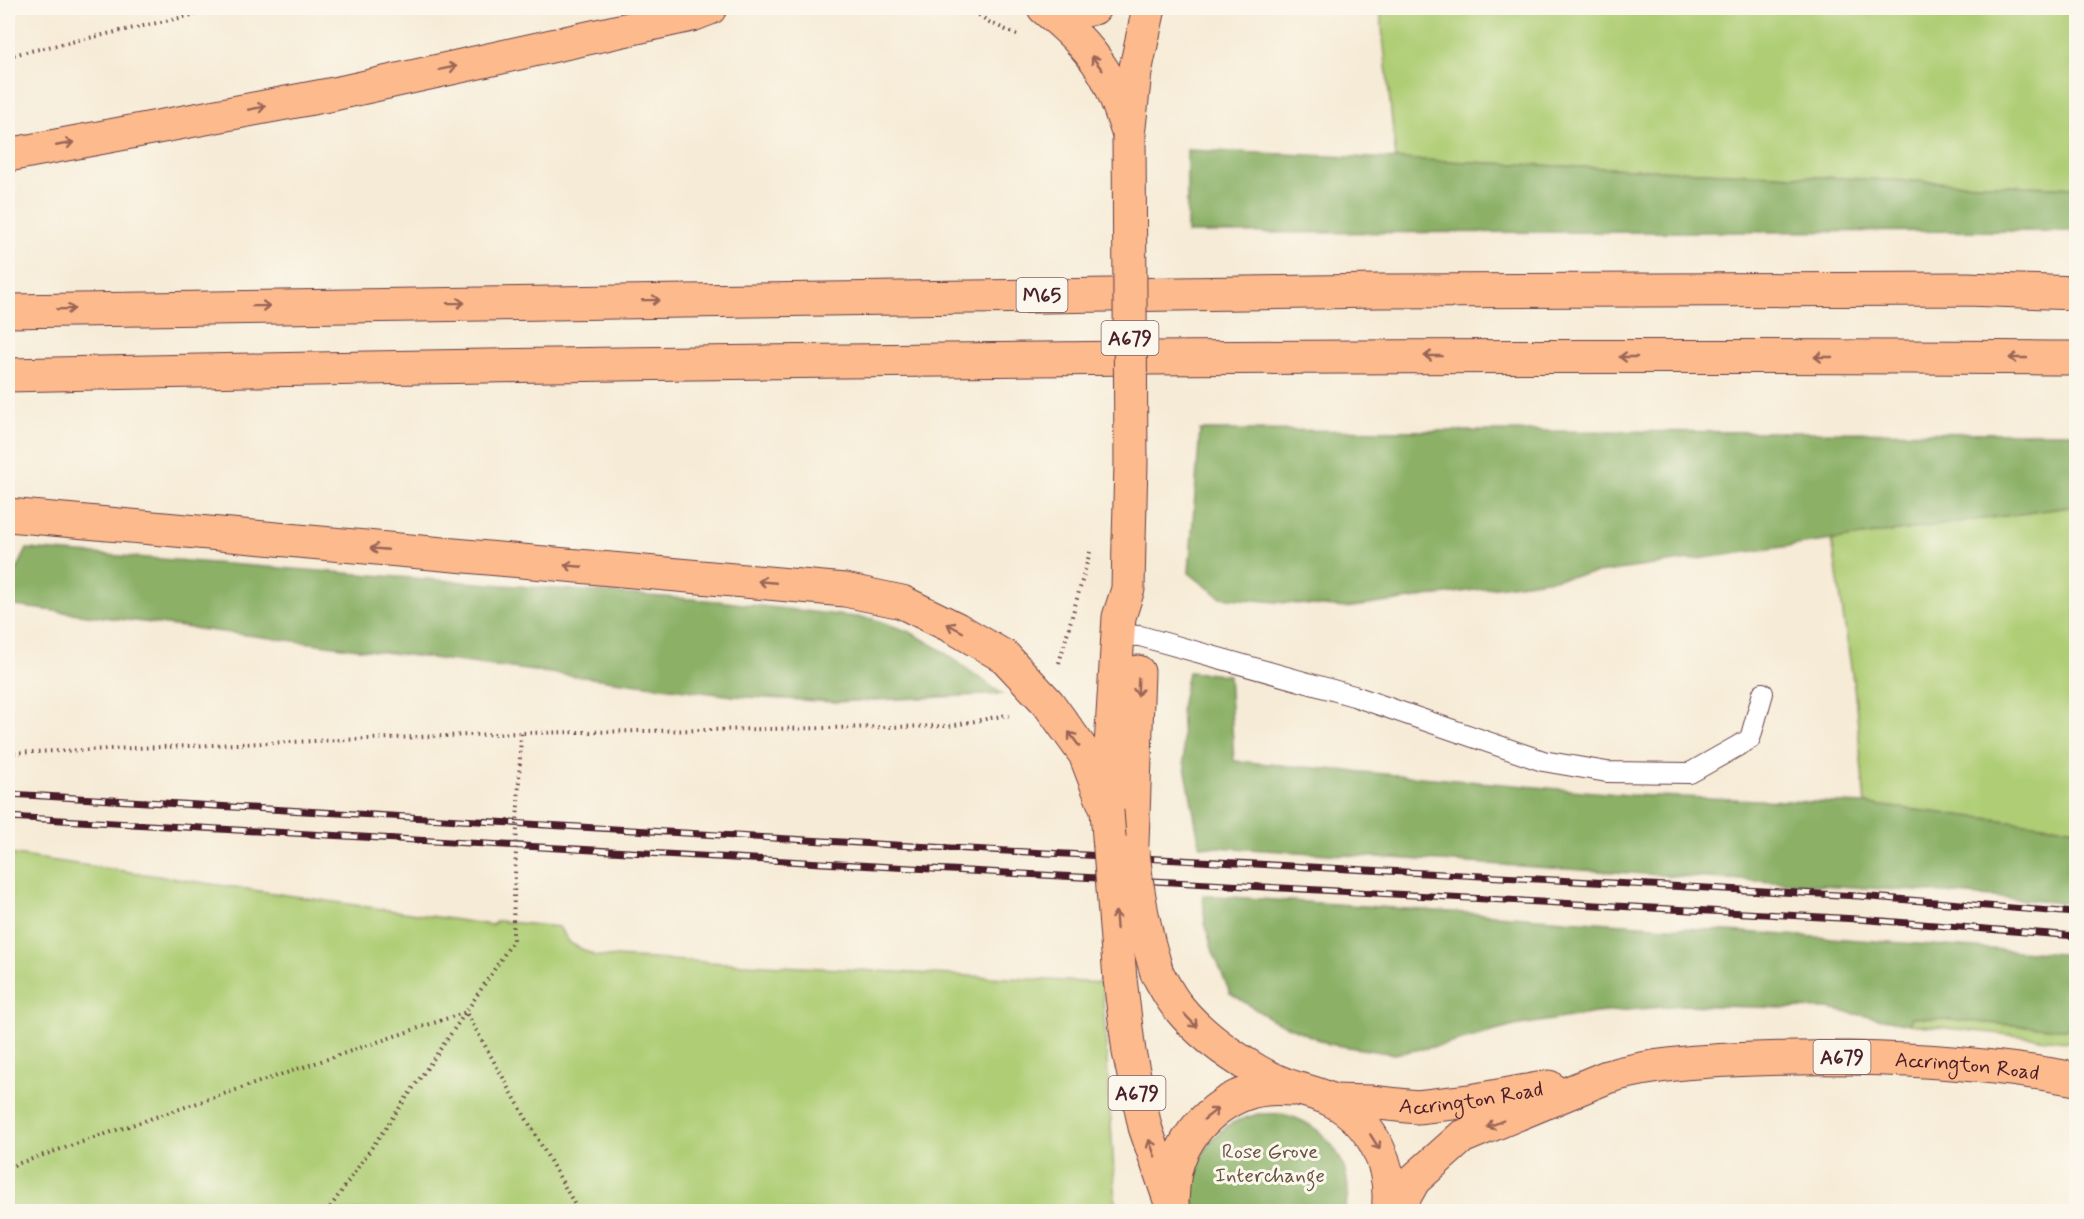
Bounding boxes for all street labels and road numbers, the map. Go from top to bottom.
road number: M65 [1016,278,1068,312]
road number: A679 [1102,321,1158,355]
road number: A679 [1814,1040,1870,1074]
street label: Accrington Road [1894,1046,2041,1088]
street label: Accrington Road [1398,1075,1545,1122]
road number: A679 [1108,1076,1166,1110]

